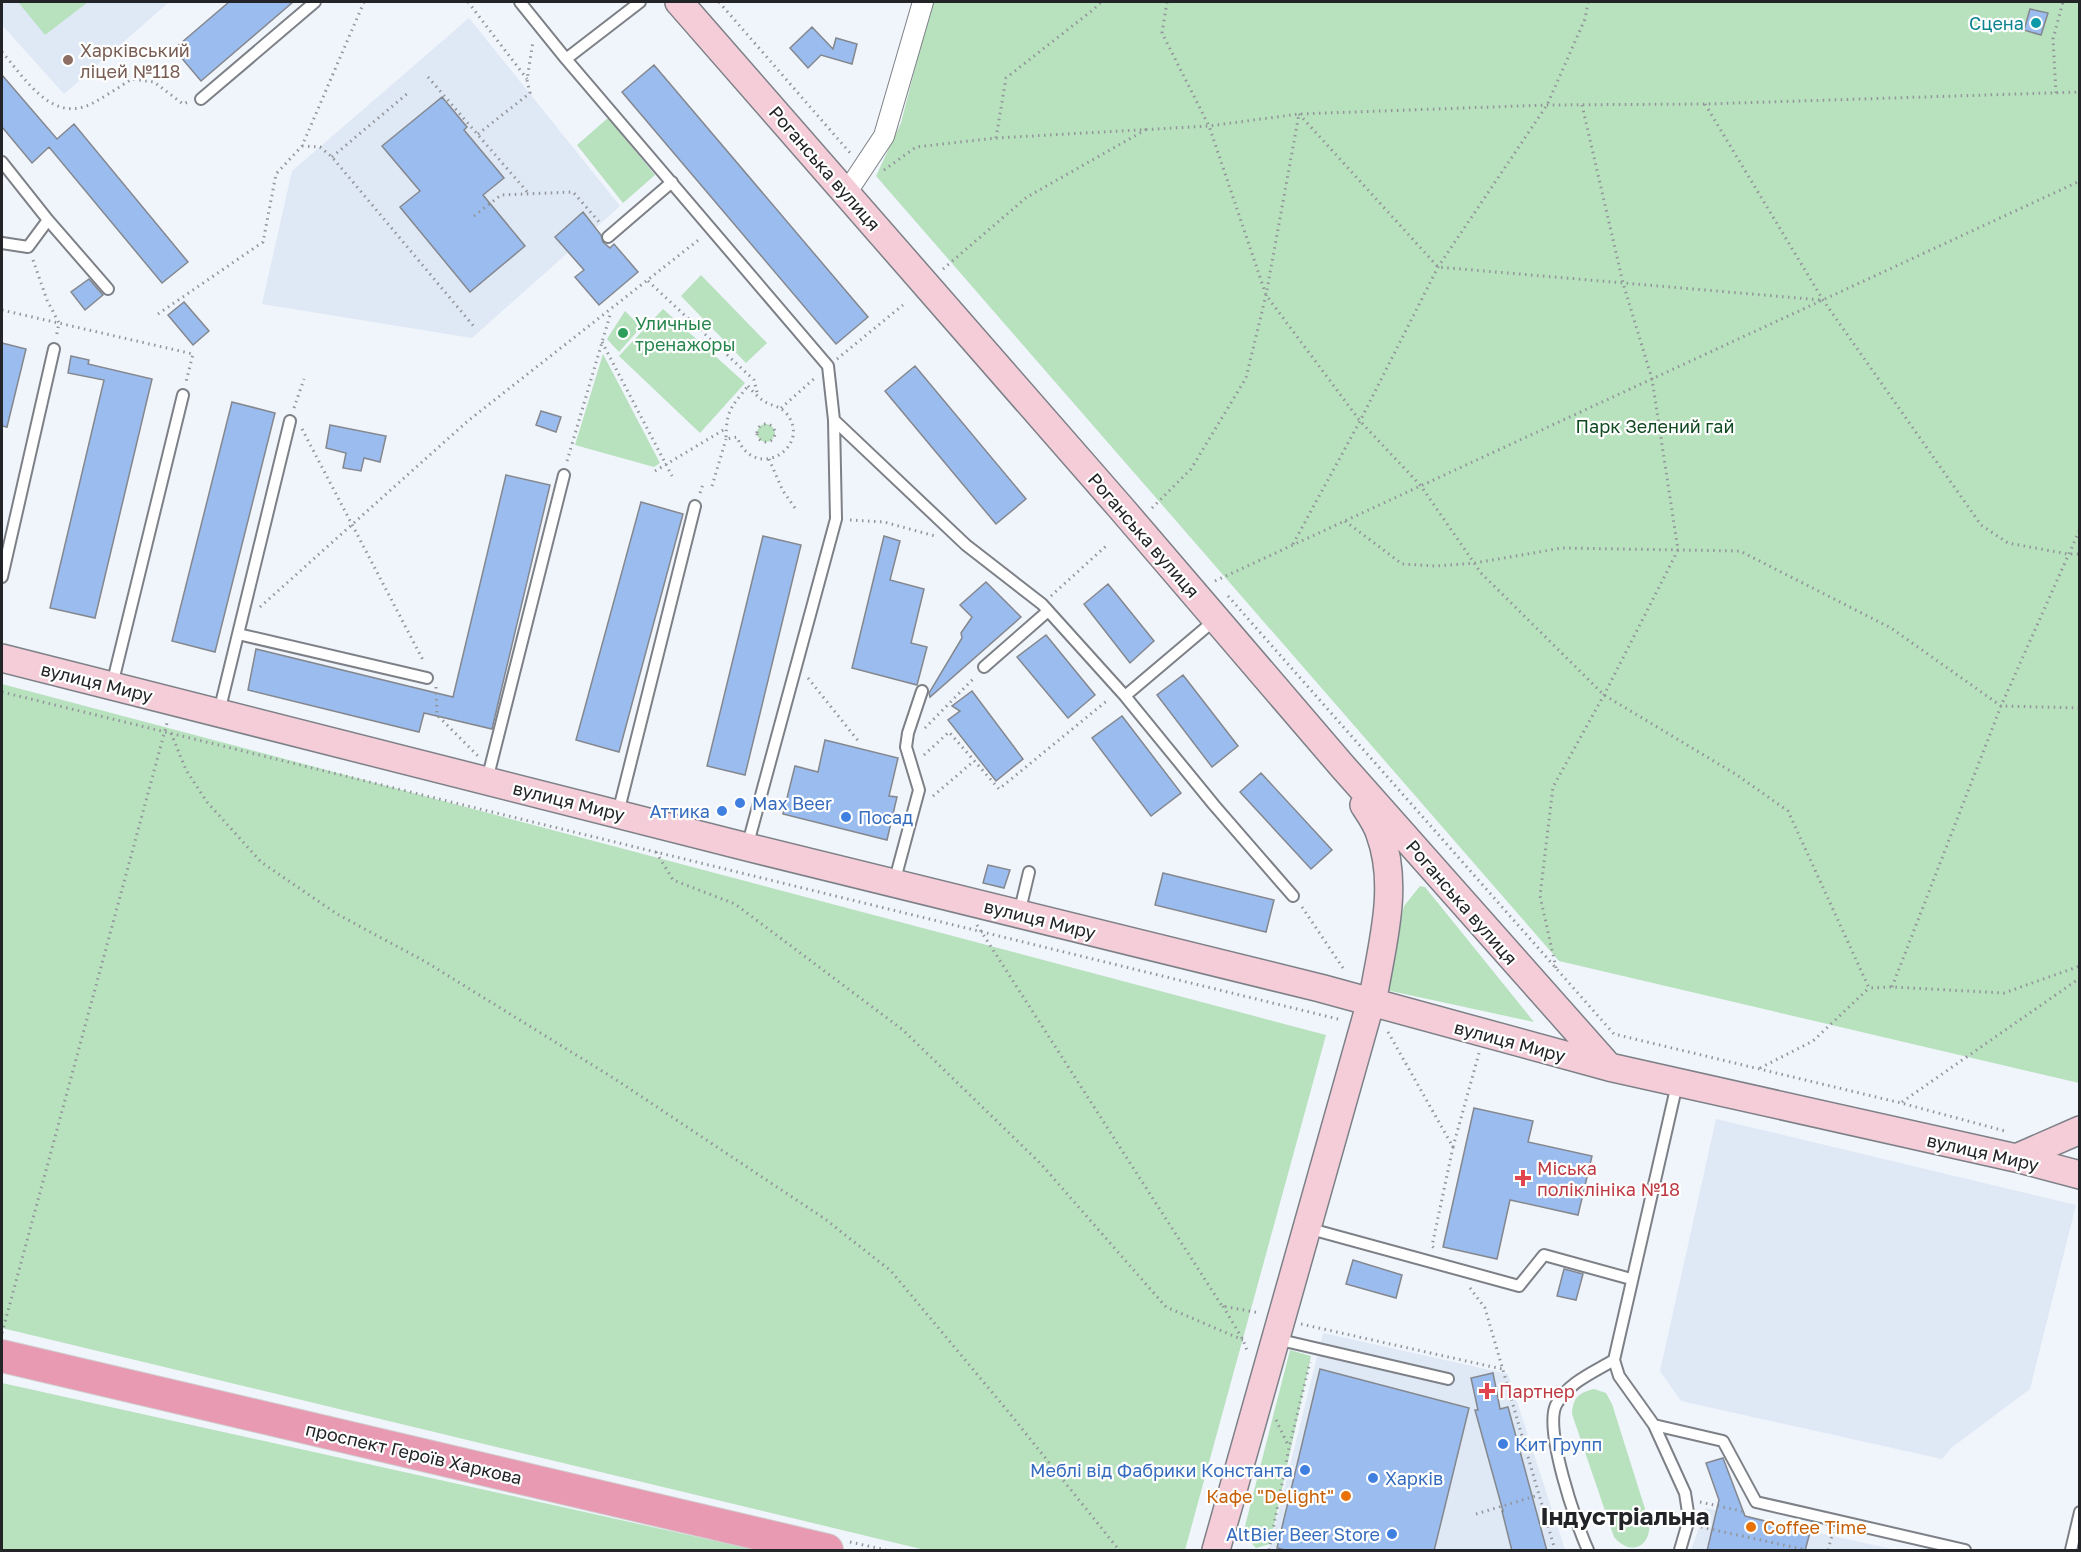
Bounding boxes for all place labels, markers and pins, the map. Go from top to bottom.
place label: Сцена [1969,12,2024,34]
marker: Сцена [2029,16,2043,30]
place label: Харківський ліцей №118 [80,39,190,82]
marker: Харківський ліцей №118 [61,53,75,67]
place label: Уличные тренажоры [635,312,736,355]
marker: Уличные тренажоры [616,326,630,340]
place label: Max Beer [752,792,832,814]
marker: Max Beer [733,796,747,810]
place label: Аттика [650,800,710,822]
marker: Аттика [715,804,729,818]
place label: Посад [858,806,913,828]
marker: Посад [839,810,853,824]
place label: Міська поліклініка №18 [1537,1157,1680,1200]
marker: Міська поліклініка №18 [1514,1169,1532,1187]
place label: Партнер [1499,1380,1575,1402]
marker: Партнер [1480,1384,1494,1398]
place label: Кит Групп [1515,1433,1602,1455]
marker: Кит Групп [1496,1437,1510,1451]
place label: Меблі від Фабрики Константа [1030,1459,1293,1481]
marker: Меблі від Фабрики Константа [1298,1463,1312,1477]
place label: Харків [1385,1467,1443,1489]
marker: Харків [1366,1471,1380,1485]
place label: Кафе "Delight" [1206,1485,1334,1507]
marker: Кафе "Delight" [1339,1489,1353,1503]
place label: Coffee Time [1763,1516,1867,1538]
marker: Coffee Time [1744,1520,1758,1534]
place label: AltBier Beer Store [1226,1523,1380,1545]
marker: AltBier Beer Store [1385,1527,1399,1541]

